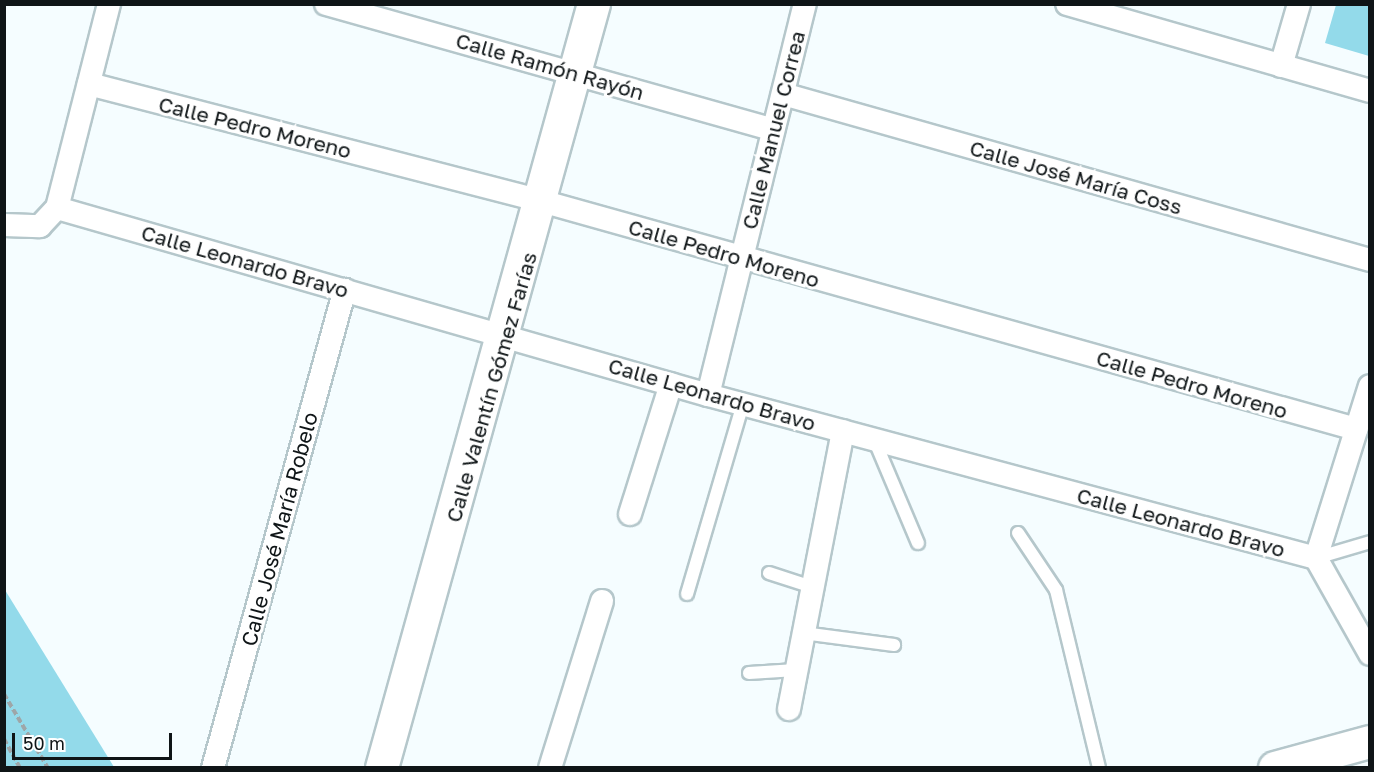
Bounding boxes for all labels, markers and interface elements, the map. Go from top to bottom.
street label: Calle Ramón Rayón [453,27,647,105]
street label: Calle Manuel Correa [736,28,810,232]
street label: Calle Pedro Moreno [156,91,354,163]
street label: Calle José María Coss [967,135,1185,219]
street label: Calle Pedro Moreno [626,214,822,292]
street label: Calle Leonardo Bravo [139,219,351,303]
street label: Calle Valentín Gómez Farías [440,249,542,525]
street label: Calle Pedro Moreno [1094,345,1290,423]
street label: Calle Leonardo Bravo [606,352,818,436]
street label: Calle José María Robelo [236,409,322,649]
street label: Calle Leonardo Bravo [1074,482,1288,562]
scale bar [15,721,176,759]
text: 50 m [23,732,65,754]

